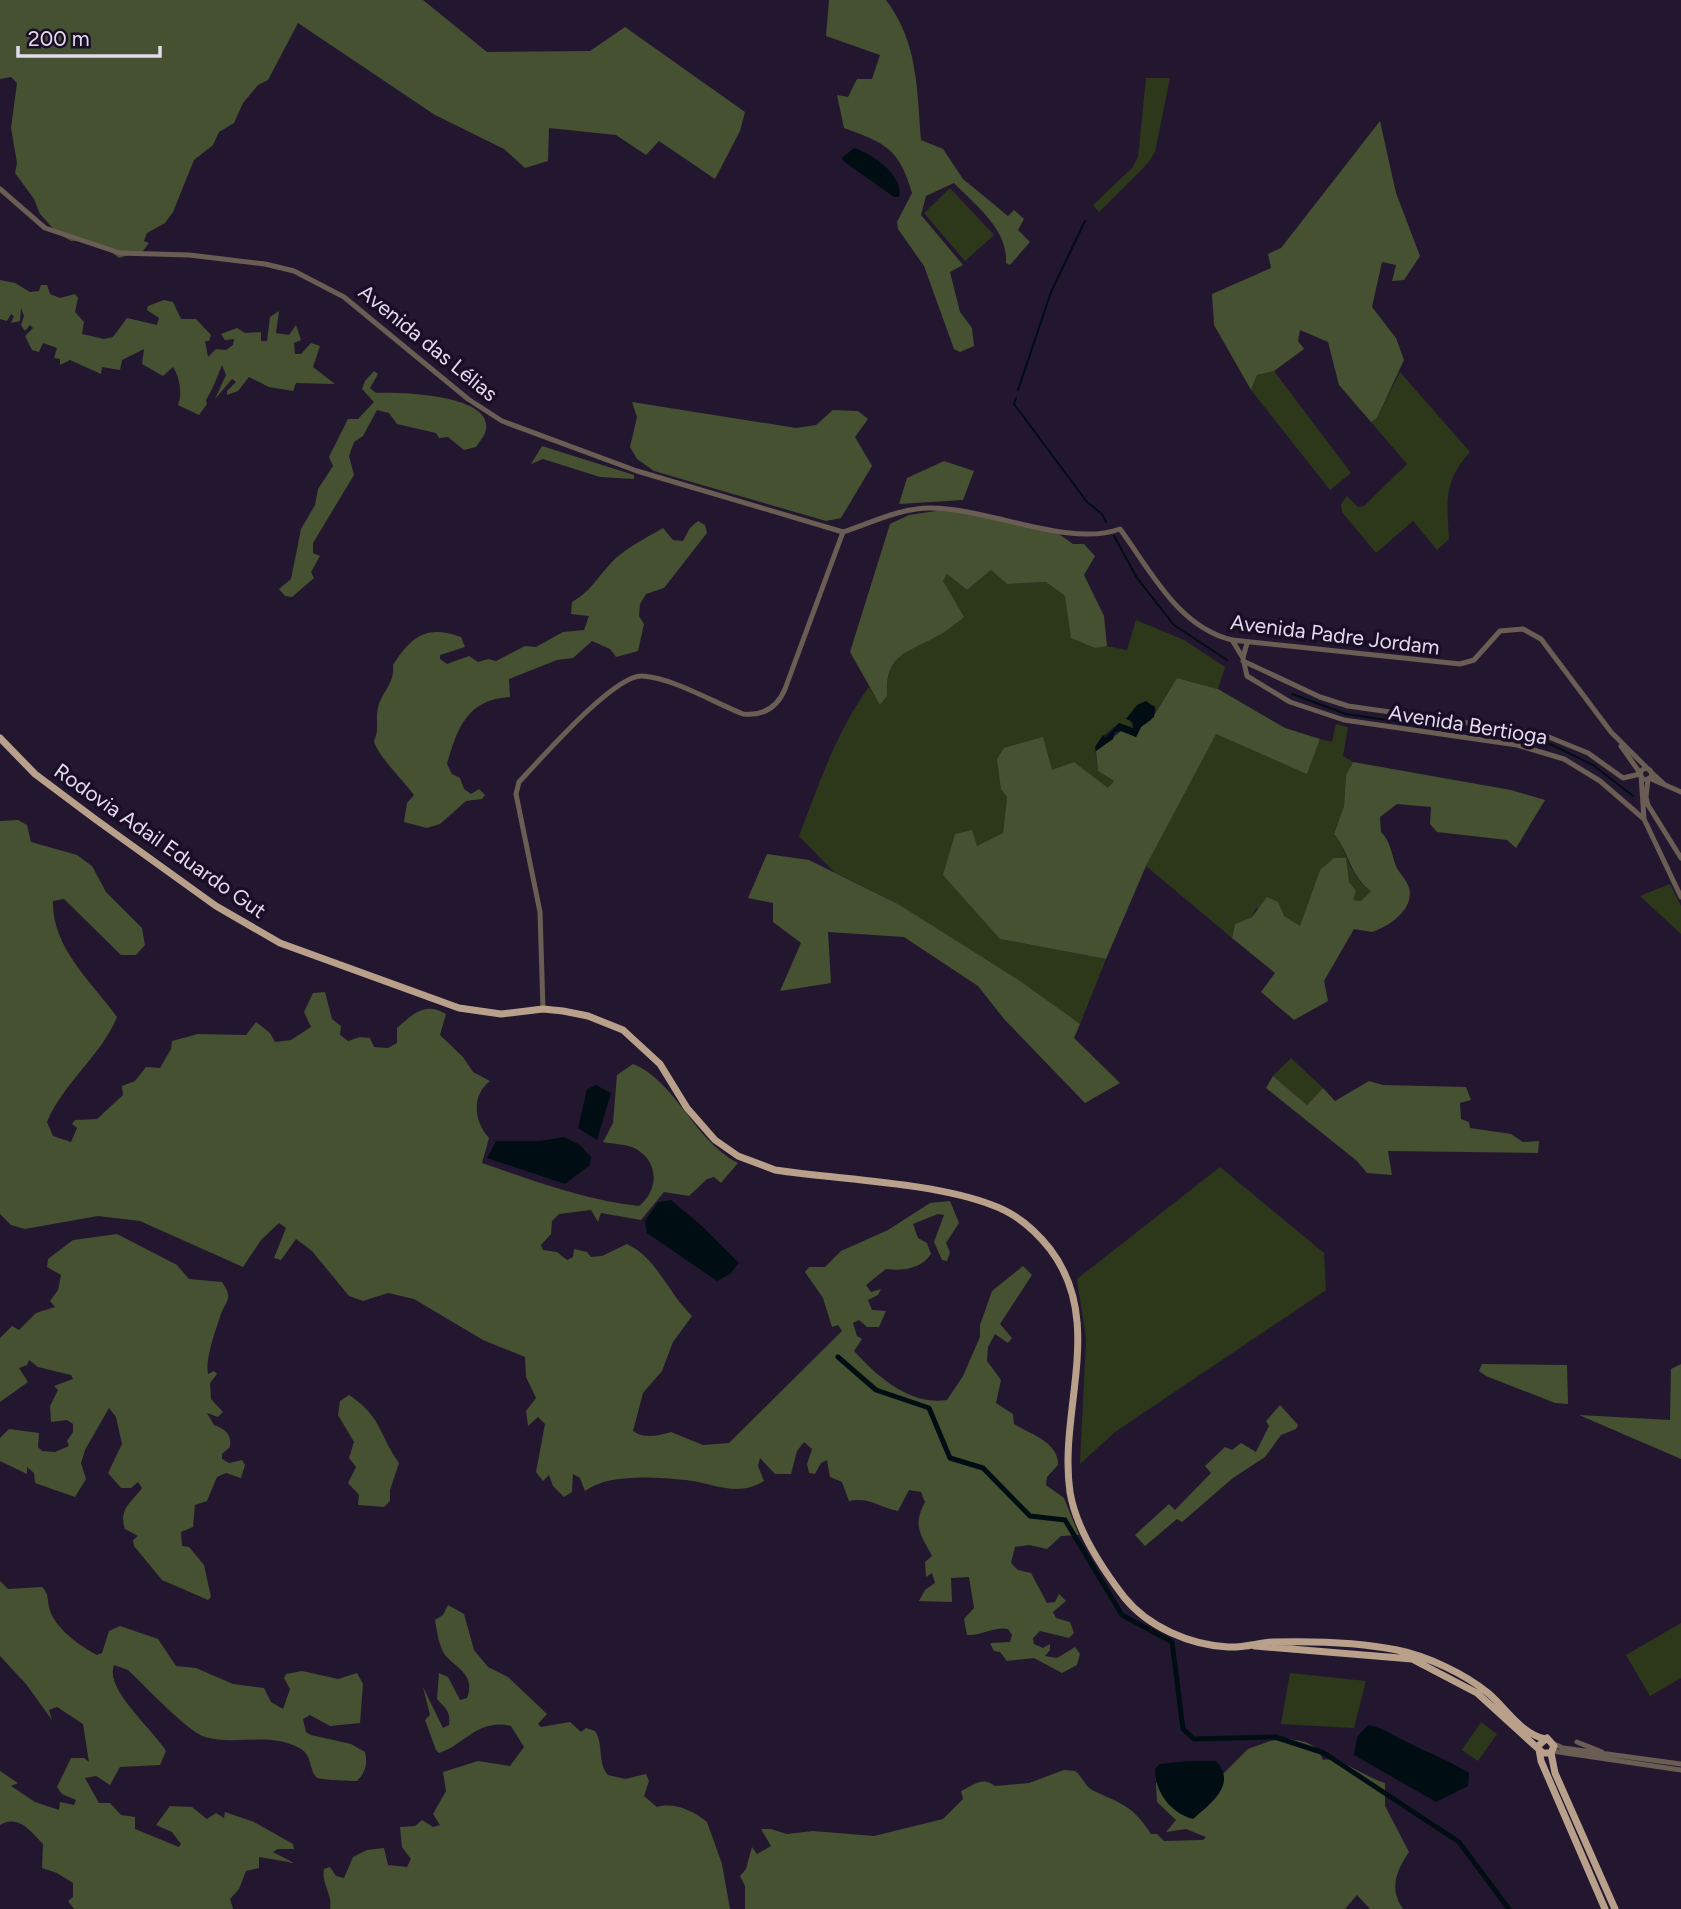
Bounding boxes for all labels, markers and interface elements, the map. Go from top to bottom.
scale bar [18,14,159,58]
text: 200 m [28,26,90,51]
street label: Avenida das Lélias [354,279,503,406]
street label: Avenida Padre Jordam [1229,609,1441,660]
street label: Avenida Bertioga [1387,700,1549,749]
street label: Rodovia Adail Eduardo Gut [50,758,271,923]

